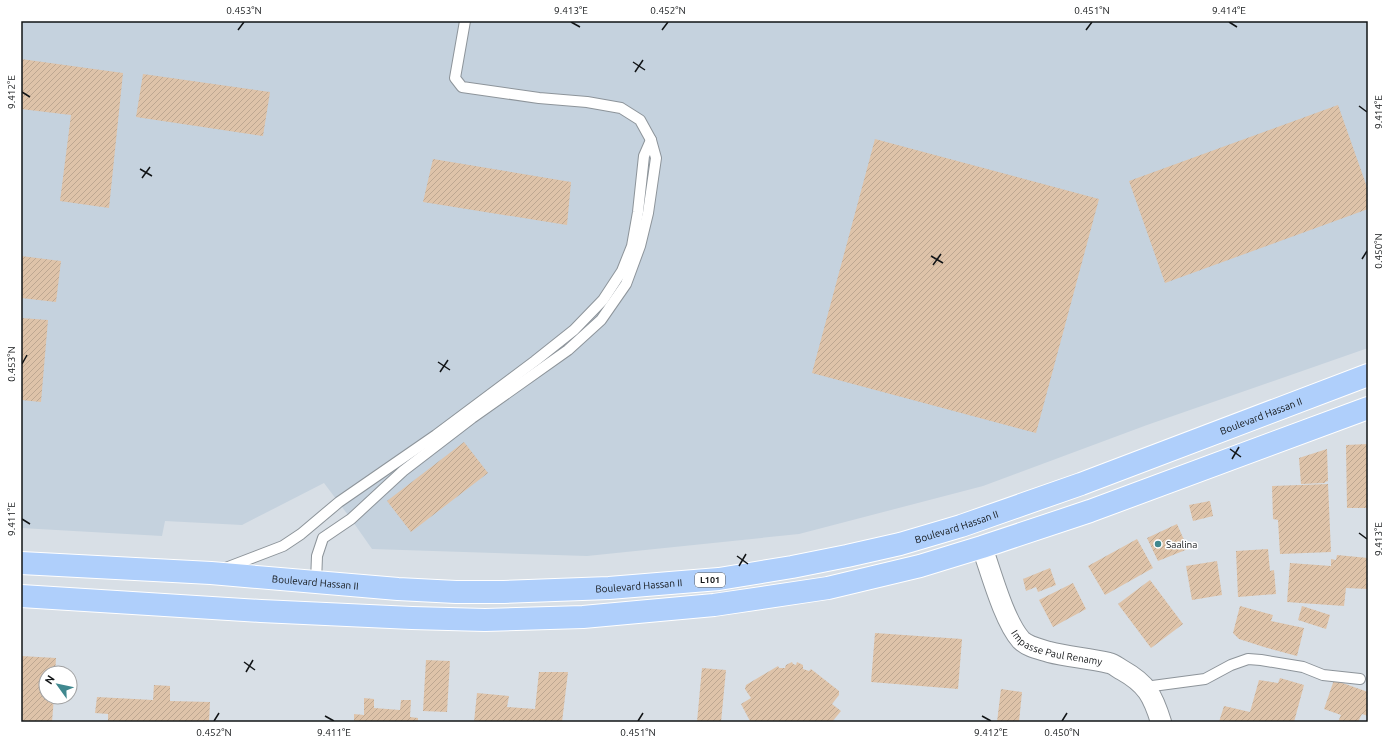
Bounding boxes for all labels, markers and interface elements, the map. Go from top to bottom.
text: 0.453°N [226,5,262,16]
text: 9.413°E [554,5,588,16]
text: 0.452°N [650,5,686,16]
text: 0.451°N [1074,5,1110,16]
text: 9.414°E [1212,5,1246,16]
text: 9.412°E [6,75,17,109]
text: 9.414°E [1373,95,1384,129]
text: 0.450°N [1373,233,1384,269]
text: 0.453°N [6,346,17,382]
street label: Boulevard Hassan II [1218,395,1304,436]
text: 9.411°E [6,502,17,536]
street label: Boulevard Hassan II [913,508,1000,545]
text: 9.413°E [1373,522,1384,556]
marker: Saalina [1153,539,1163,549]
place label: Saalina [1166,539,1197,550]
street label: Boulevard Hassan II [271,573,359,591]
road number: L101 [695,573,725,587]
street label: Boulevard Hassan II [595,577,683,594]
street label: Impasse Paul Renamy [1010,628,1104,667]
north arrow [38,665,78,705]
text: N [42,673,57,686]
text: 0.452°N [196,727,232,738]
text: 9.411°E [317,727,351,738]
text: 0.451°N [620,727,656,738]
text: 9.412°E [974,727,1008,738]
text: 0.450°N [1044,727,1080,738]

